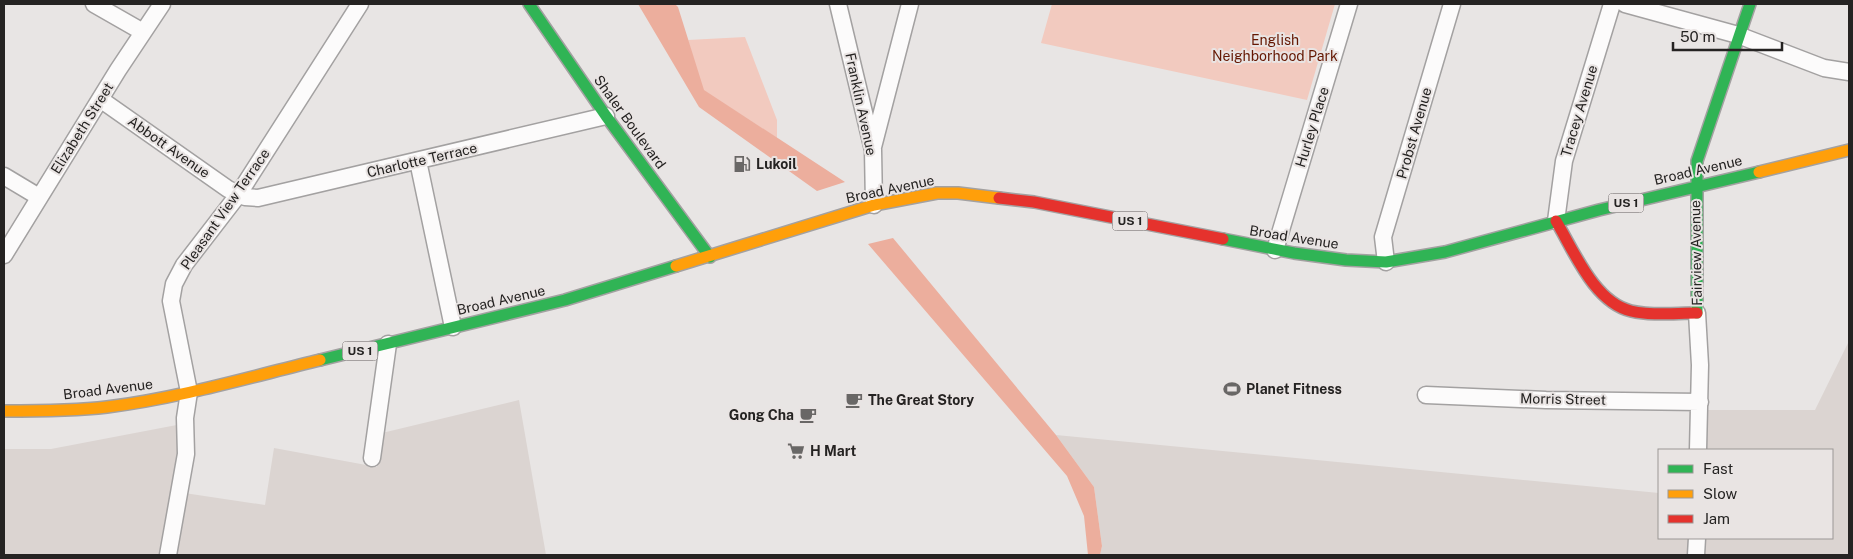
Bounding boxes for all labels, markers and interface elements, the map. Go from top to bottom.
scale bar [1673,20,1782,52]
text: 50 m [1680,28,1715,45]
park label: English Neighborhood Park [1212,32,1338,64]
street label: Franklin Avenue [842,51,880,157]
street label: Tracey Avenue [1557,63,1601,159]
street label: Shaler Boulevard [591,72,669,172]
street label: Elizabeth Street [48,79,116,177]
street label: Hurley Place [1292,85,1332,169]
street label: Probst Avenue [1393,85,1435,181]
street label: Abbott Avenue [125,113,213,181]
street label: Charlotte Terrace [365,139,479,180]
street label: Pleasant View Terrace [177,146,273,272]
street label: Broad Avenue [1652,152,1744,188]
fuel station icon: Lukoil [732,154,752,174]
place label: Lukoil [756,156,797,172]
street label: Broad Avenue [844,172,936,206]
road number: US 1 [1608,194,1644,212]
street label: Fairview Avenue [1687,200,1705,306]
road number: US 1 [1112,212,1148,230]
street label: Broad Avenue [1248,222,1340,252]
street label: Broad Avenue [455,282,547,318]
road number: US 1 [342,342,378,361]
street label: Broad Avenue [62,376,154,402]
sports icon: Planet Fitness [1222,379,1242,399]
place label: Planet Fitness [1246,381,1342,397]
cafe icon: The Great Story [844,390,864,410]
street label: Morris Street [1520,390,1606,408]
place label: The Great Story [868,392,974,408]
cafe icon: Gong Cha [798,405,818,425]
place label: Gong Cha [729,407,794,423]
supermarket icon: H Mart [786,441,806,461]
place label: H Mart [810,443,856,459]
legend [1658,449,1833,539]
text: Fast [1703,460,1733,477]
text: Slow [1703,485,1738,502]
text: Jam [1703,510,1730,527]

